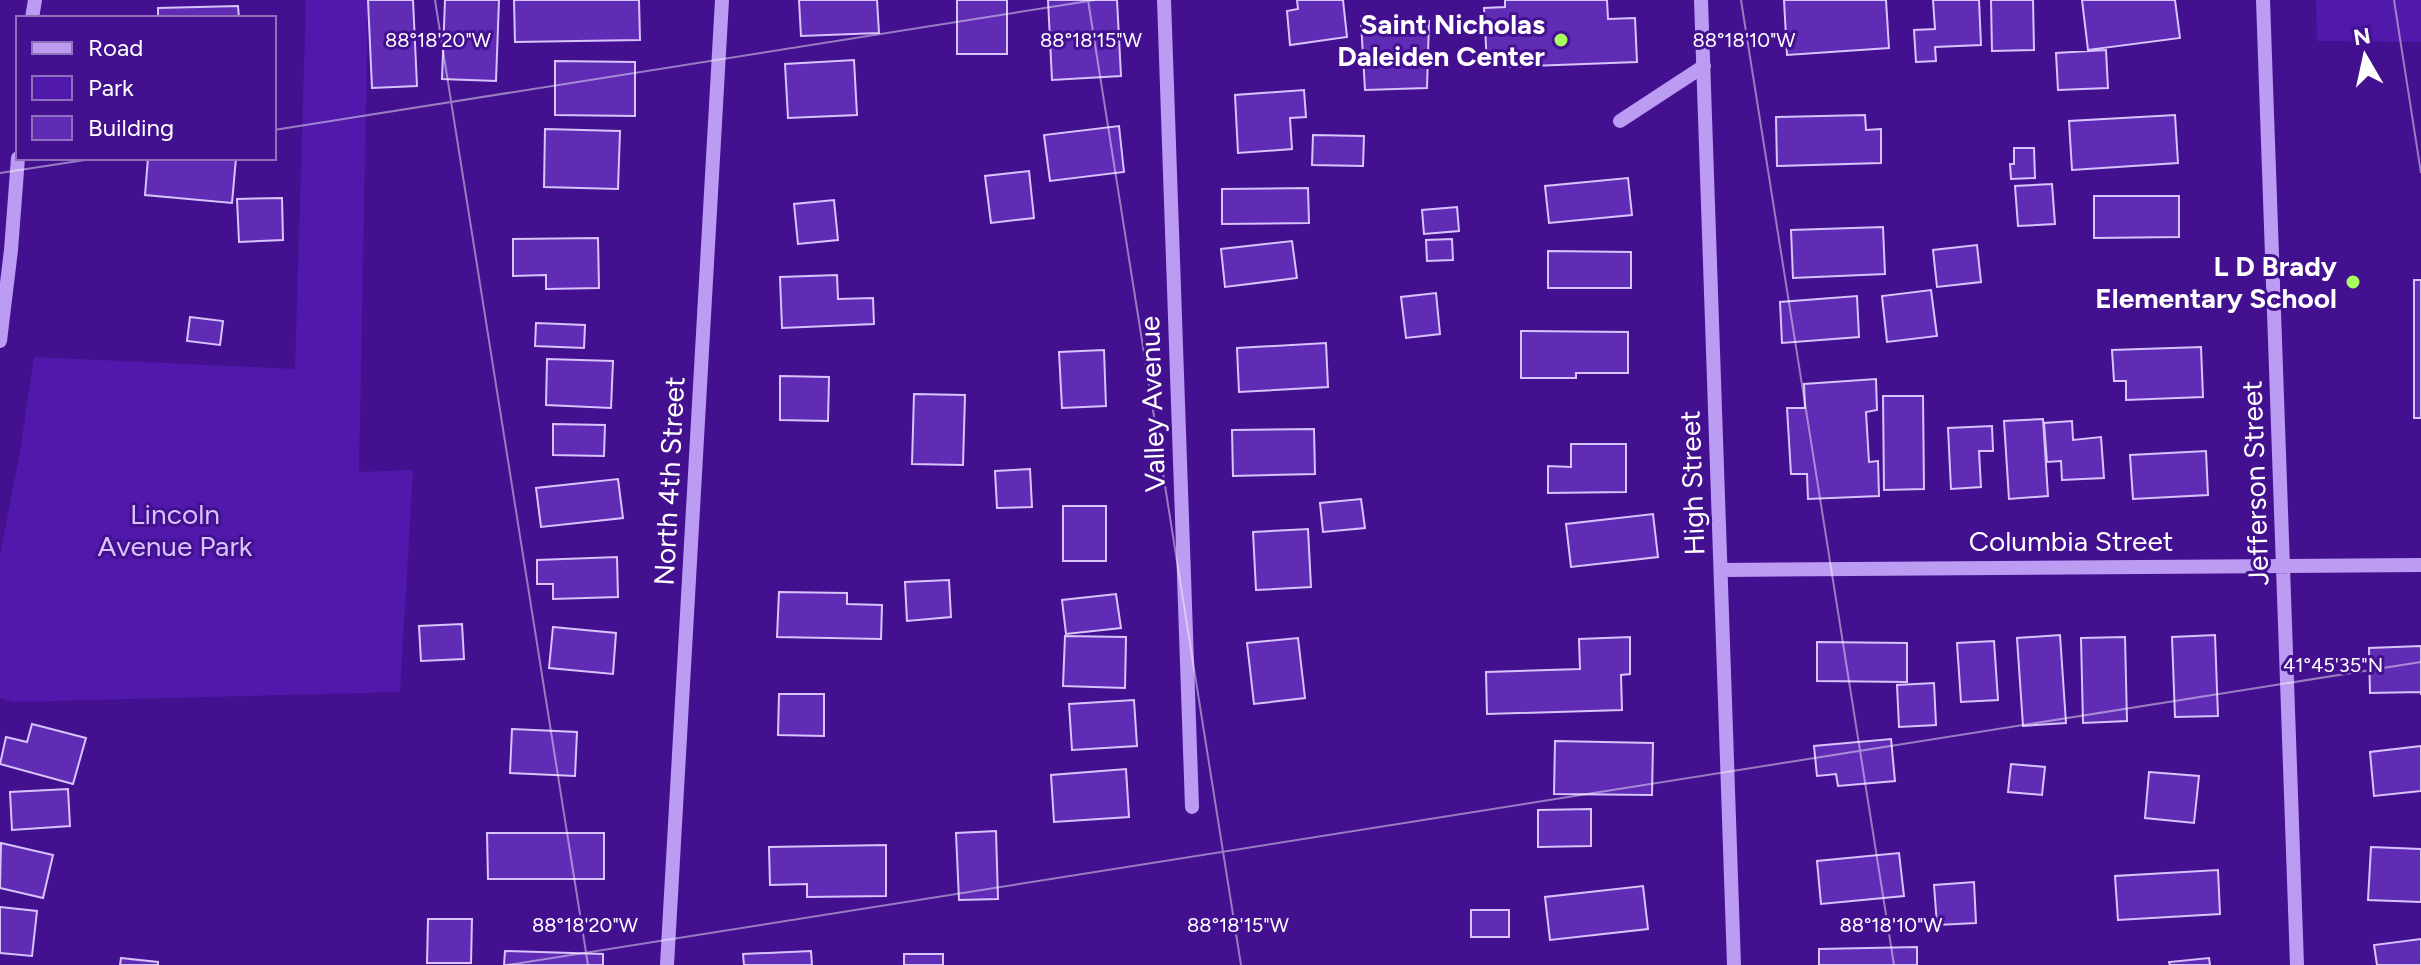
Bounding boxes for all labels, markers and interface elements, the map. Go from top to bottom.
place label: Saint Nicholas Daleiden Center [1337,7,1545,73]
legend [16,16,276,160]
north arrow [2325,16,2405,96]
text: N [2351,22,2372,51]
text: 88°18'20"W [385,28,491,52]
text: 88°18'15"W [1040,28,1142,52]
text: 88°18'10"W [1692,28,1796,52]
marker: Saint Nicholas Daleiden Center [1552,31,1570,49]
text: Road [88,33,143,62]
text: Park [88,73,134,102]
text: Building [88,113,174,142]
place label: L D Brady Elementary School [2095,249,2338,315]
marker: L D Brady Elementary School [2344,273,2362,291]
street label: Valley Avenue [1132,315,1172,493]
street label: North 4th Street [647,376,691,586]
street label: Jefferson Street [2234,380,2276,586]
street label: High Street [1672,410,1712,556]
park label: Lincoln Avenue Park [98,497,253,563]
street label: Columbia Street [1969,524,2173,558]
text: 41°45'35"N [2283,653,2383,677]
text: 88°18'20"W [532,913,638,937]
text: 88°18'15"W [1187,913,1289,937]
text: 88°18'10"W [1839,913,1943,937]

